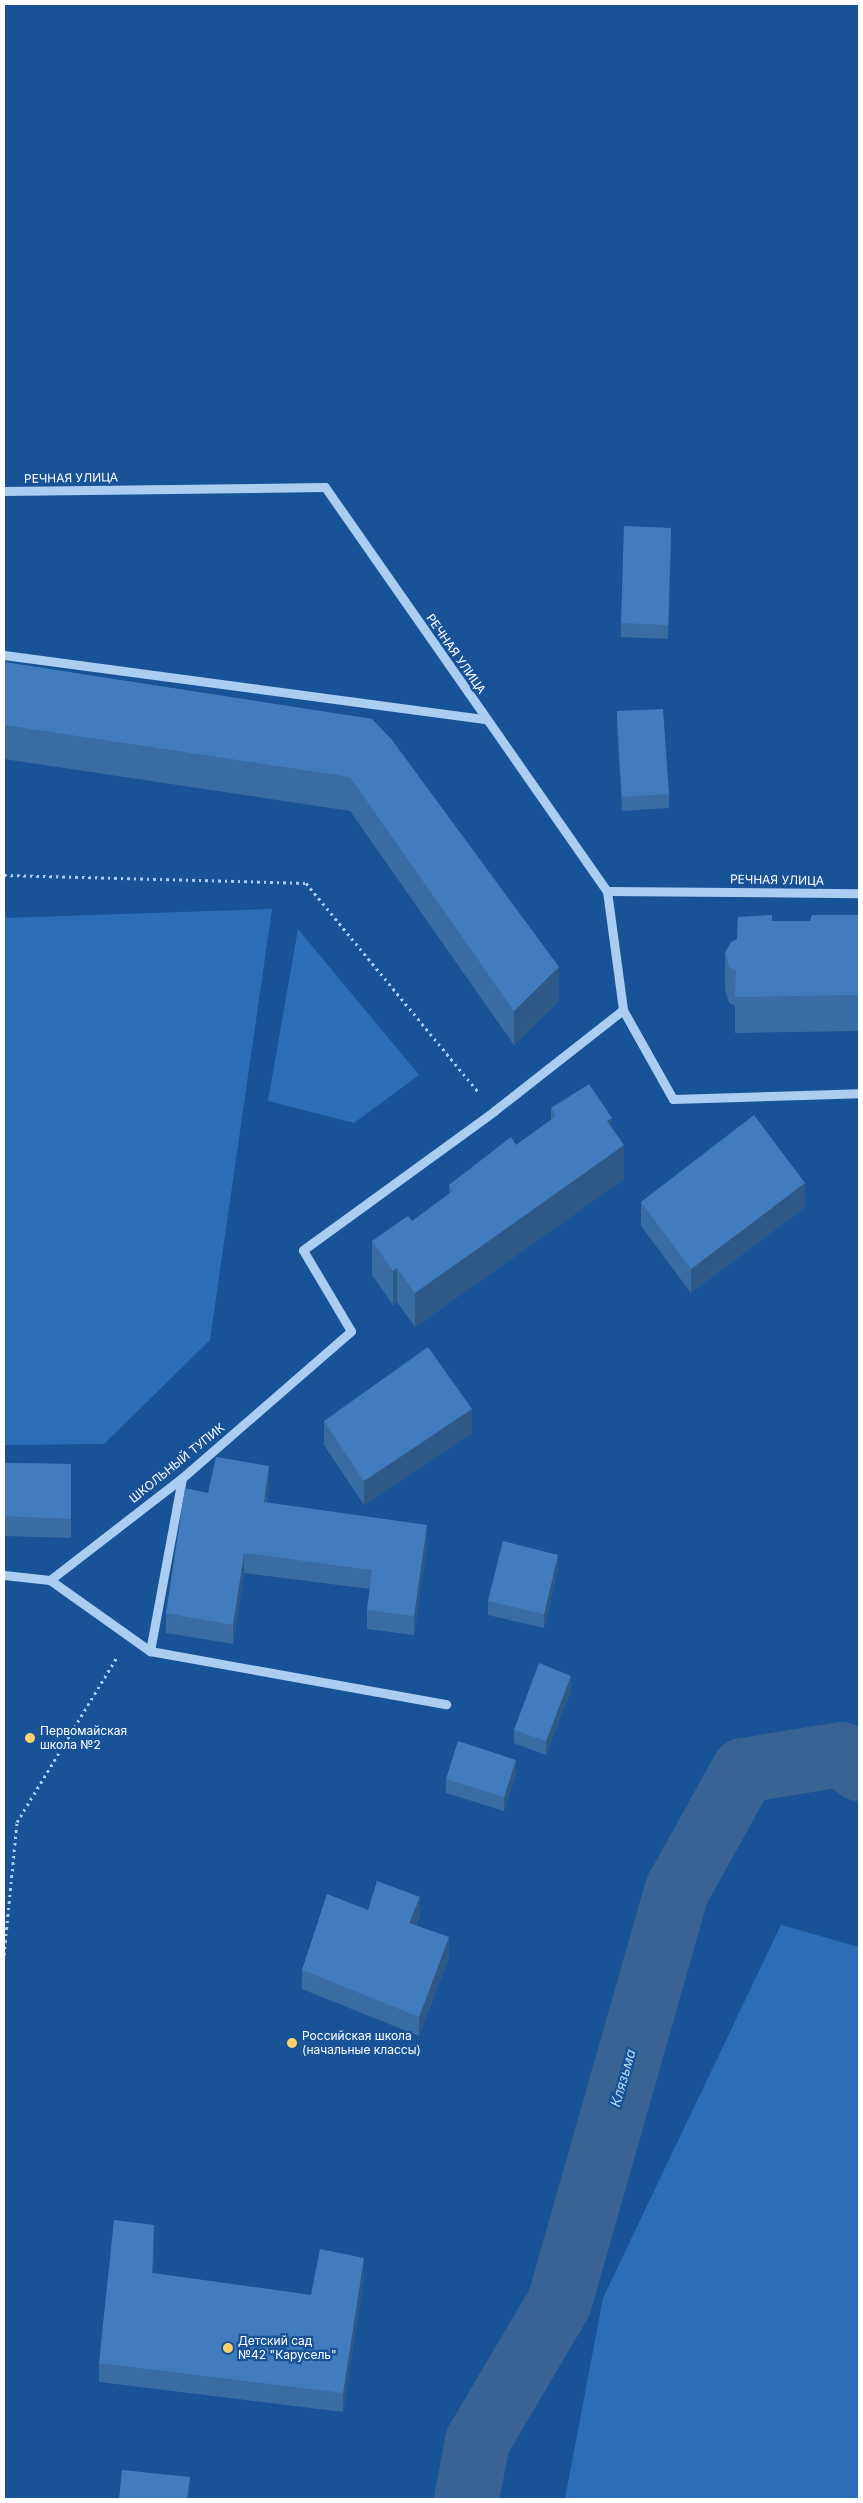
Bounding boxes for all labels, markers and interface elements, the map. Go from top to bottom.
street label: РЕЧНАЯ УЛИЦА [24,470,118,486]
street label: РЕЧНАЯ УЛИЦА [423,611,489,697]
street label: РЕЧНАЯ УЛИЦА [730,872,824,888]
street label: ШКОЛЬНЫЙ ТУПИК [126,1420,228,1506]
place label: Первомайская школа №2 [40,1724,127,1752]
marker: Первомайская школа №2 [24,1732,36,1744]
place label: Российская школа (начальные классы) [302,2029,421,2057]
marker: Российская школа (начальные классы) [286,2037,298,2049]
water label: Клязьма [607,2047,639,2109]
place label: Детский сад №42 "Карусель" [238,2334,337,2362]
marker: Детский сад №42 "Карусель" [222,2342,234,2354]

